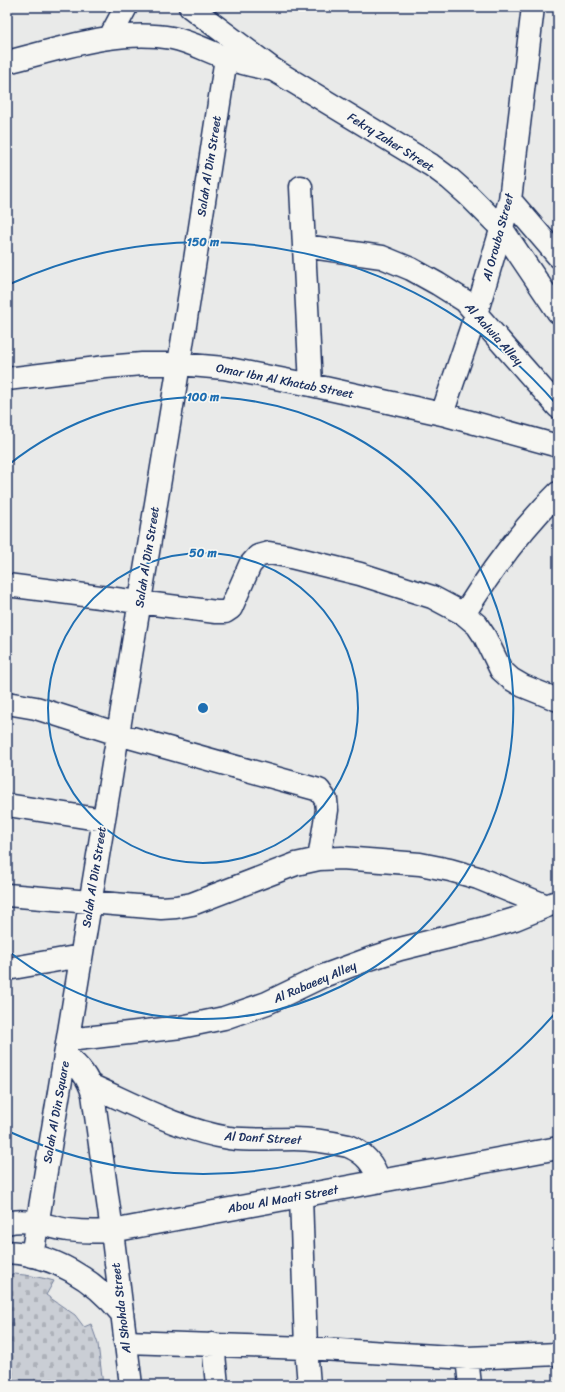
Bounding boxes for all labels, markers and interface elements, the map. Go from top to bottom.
street label: Fekry Zaher Street [343,106,439,178]
street label: Salah Al Din Street [190,114,228,218]
street label: Al Orouba Street [475,190,521,284]
text: 150 m [187,231,220,253]
street label: Al Aalwia Alley [459,296,529,372]
street label: Omar Ibn Al Khatab Street [214,357,356,405]
text: 100 m [187,386,220,408]
street label: Salah Al Din Street [128,505,166,609]
text: 50 m [189,542,217,564]
centre of rings [196,701,210,715]
street label: Salah Al Din Street [75,825,113,929]
street label: Al Rabaeey Alley [269,954,361,1010]
street label: Salah Al Din Square [36,1059,76,1165]
street label: Al Danf Street [223,1125,303,1151]
street label: Abou Al Maati Street [225,1178,341,1220]
street label: Al Shohda Street [105,1261,138,1355]

